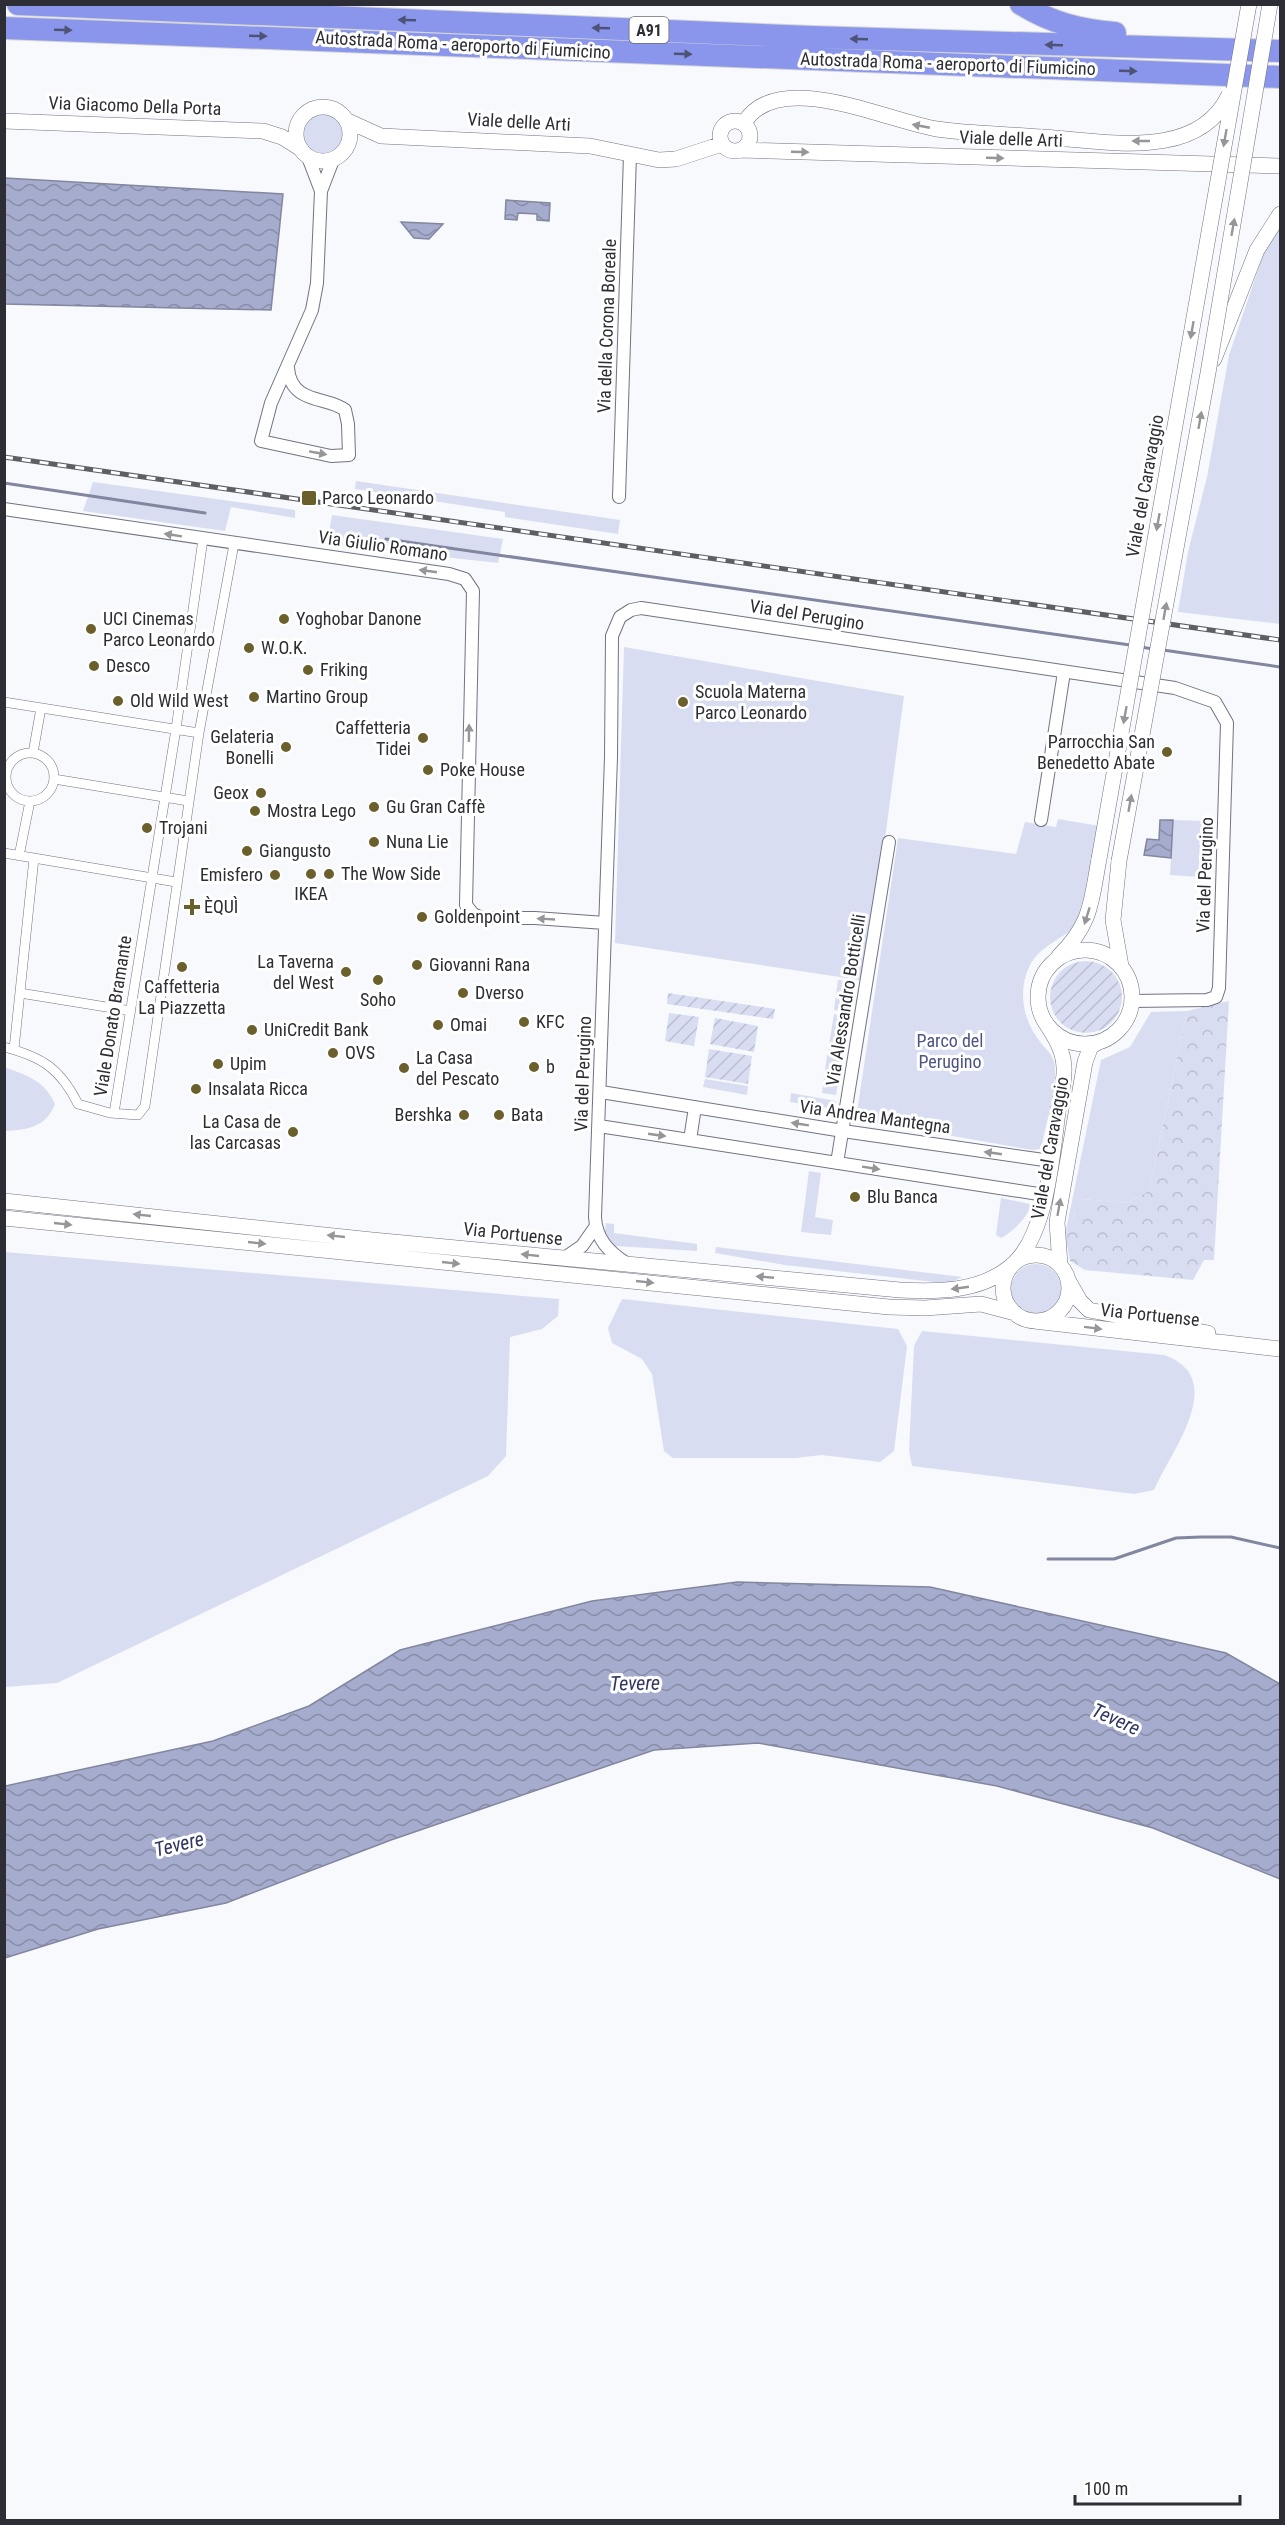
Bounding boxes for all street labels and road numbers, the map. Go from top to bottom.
road number: A91 [630,17,668,43]
street label: Autostrada Roma - aeroporto di Fiumicino [315,26,611,63]
street label: Autostrada Roma - aeroporto di Fiumicino [800,48,1096,79]
street label: Via Giacomo Della Porta [48,92,222,119]
street label: Viale delle Arti [467,108,571,135]
street label: Viale delle Arti [959,126,1063,151]
street label: Via della Corona Boreale [593,239,620,413]
street label: Viale del Caravaggio [1122,413,1167,559]
street label: Via Giulio Romano [317,526,449,565]
street label: Via del Perugino [748,595,866,634]
street label: Via del Perugino [1192,817,1217,933]
street label: Via Alessandro Botticelli [822,912,869,1087]
street label: Viale Donato Bramante [89,934,136,1098]
street label: Via del Perugino [570,1016,595,1132]
street label: Viale del Caravaggio [1027,1075,1072,1221]
street label: Via Andrea Mantegna [798,1095,952,1138]
street label: Via Portuense [462,1218,564,1249]
street label: Via Portuense [1099,1299,1201,1330]

